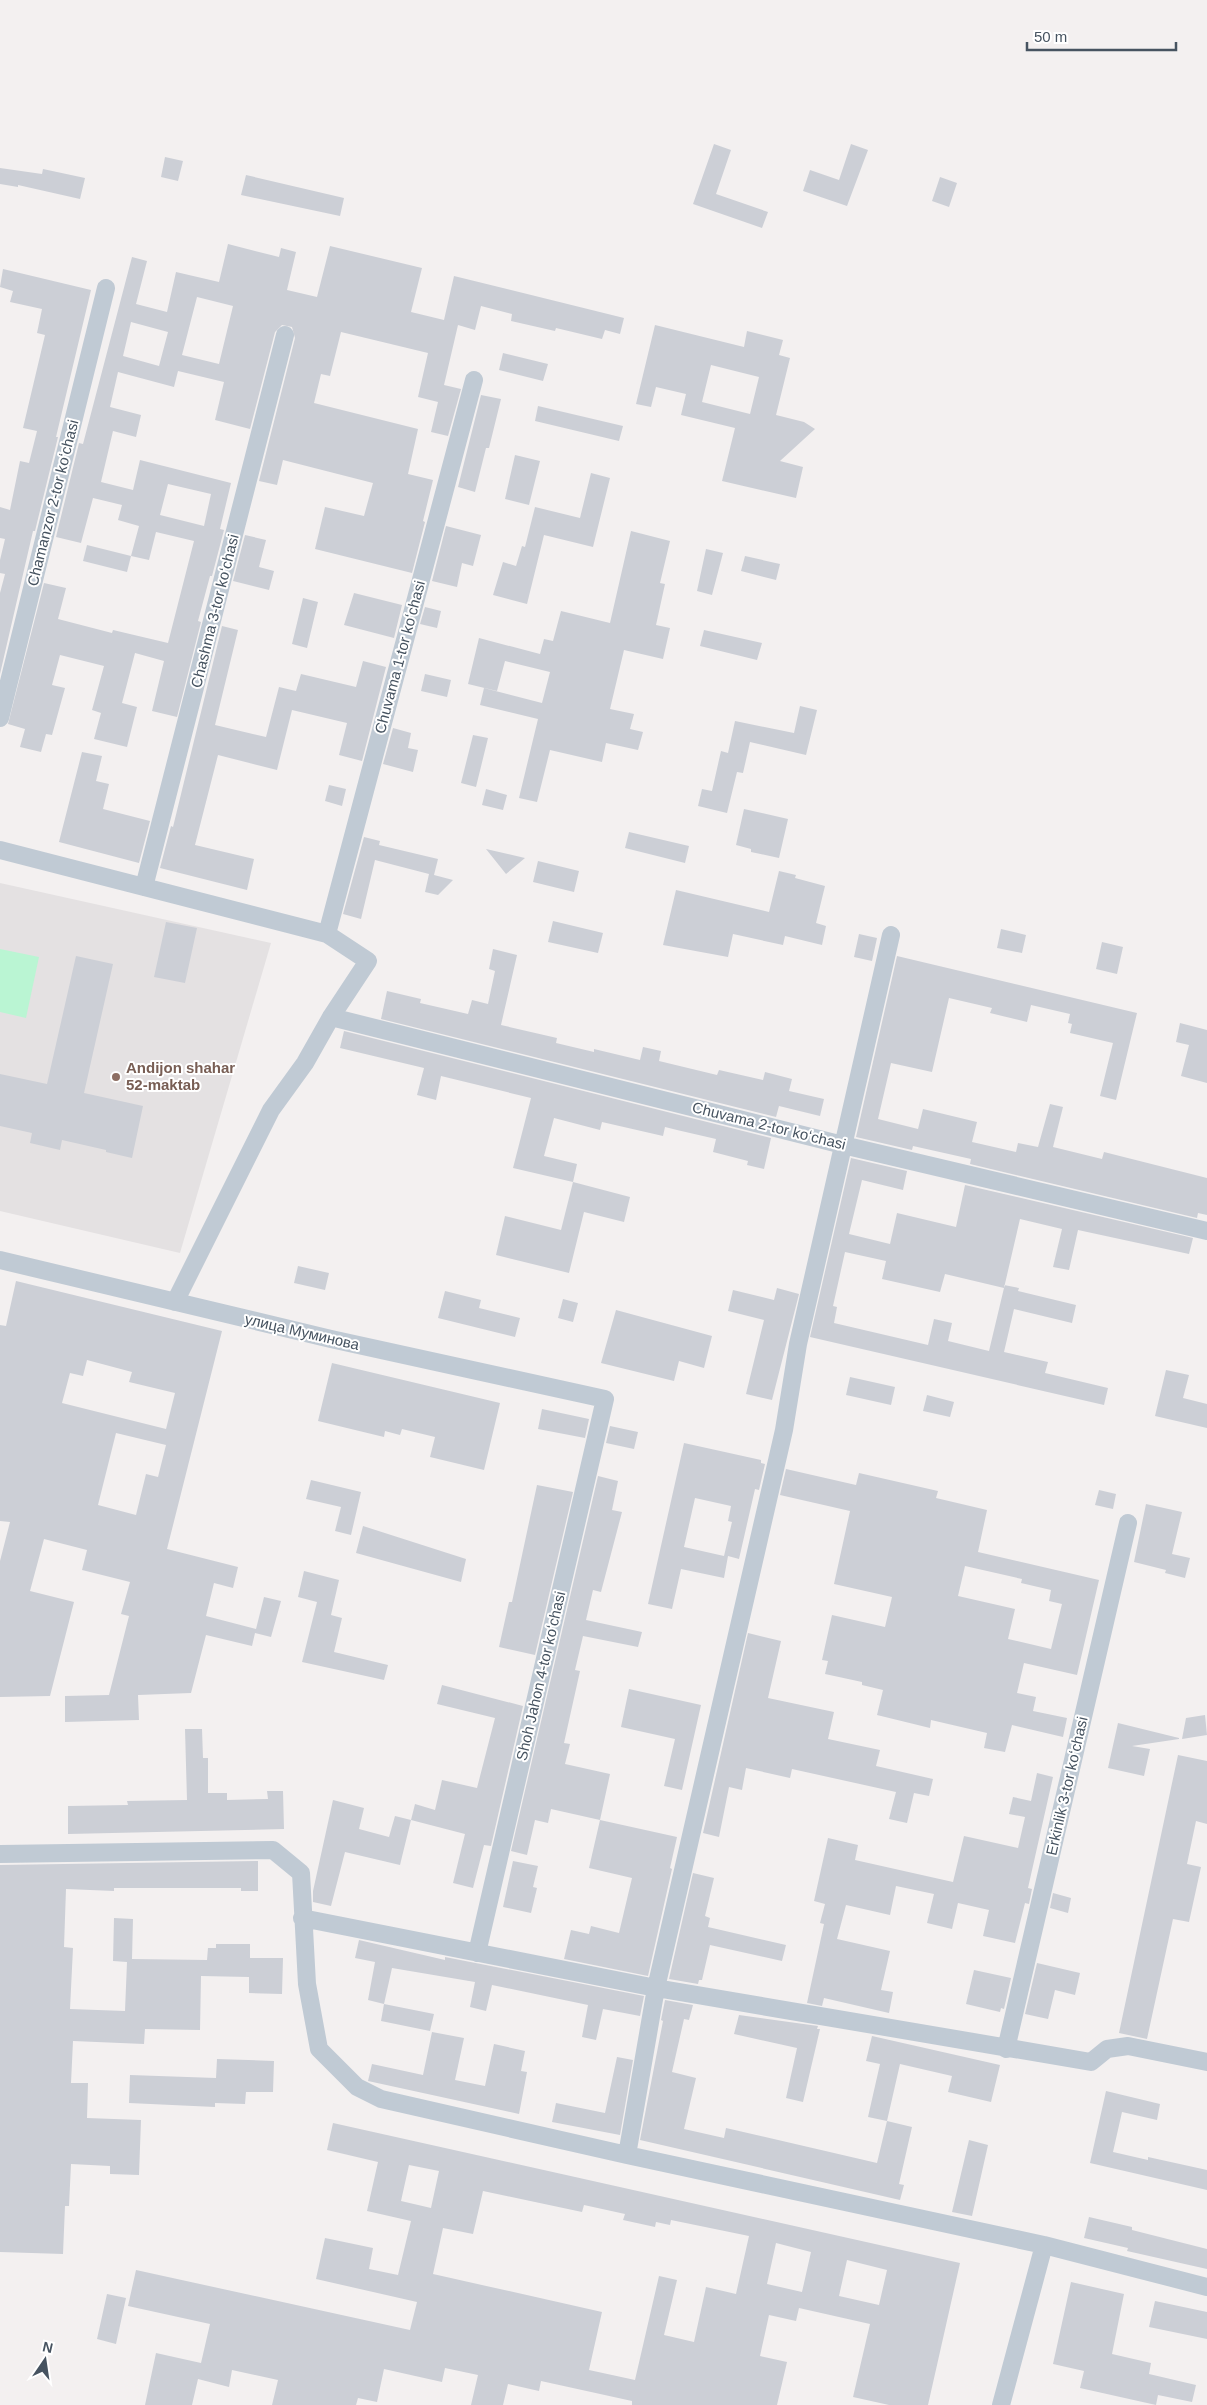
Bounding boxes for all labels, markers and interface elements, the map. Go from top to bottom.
scale bar [1027,20,1176,52]
text: 50 m [1034,28,1067,45]
street label: Chamanzor 2-tor koʻchasi [24,418,81,588]
street label: Chashma 3-tor koʻchasi [187,532,242,689]
street label: Chuvama 1-tor koʻchasi [371,579,428,735]
place label: Andijon shahar 52-maktab [126,1059,235,1093]
marker: Andijon shahar 52-maktab [110,1071,122,1083]
street label: Chuvama 2-tor koʻchasi [691,1098,848,1153]
street label: улица Муминова [243,1310,362,1353]
street label: Shoh Jahon 4-tor koʻchasi [513,1589,568,1762]
street label: Erkinlik 3-tor koʻchasi [1042,1715,1091,1857]
north arrow [20,2335,70,2385]
text: N [41,2338,55,2356]

